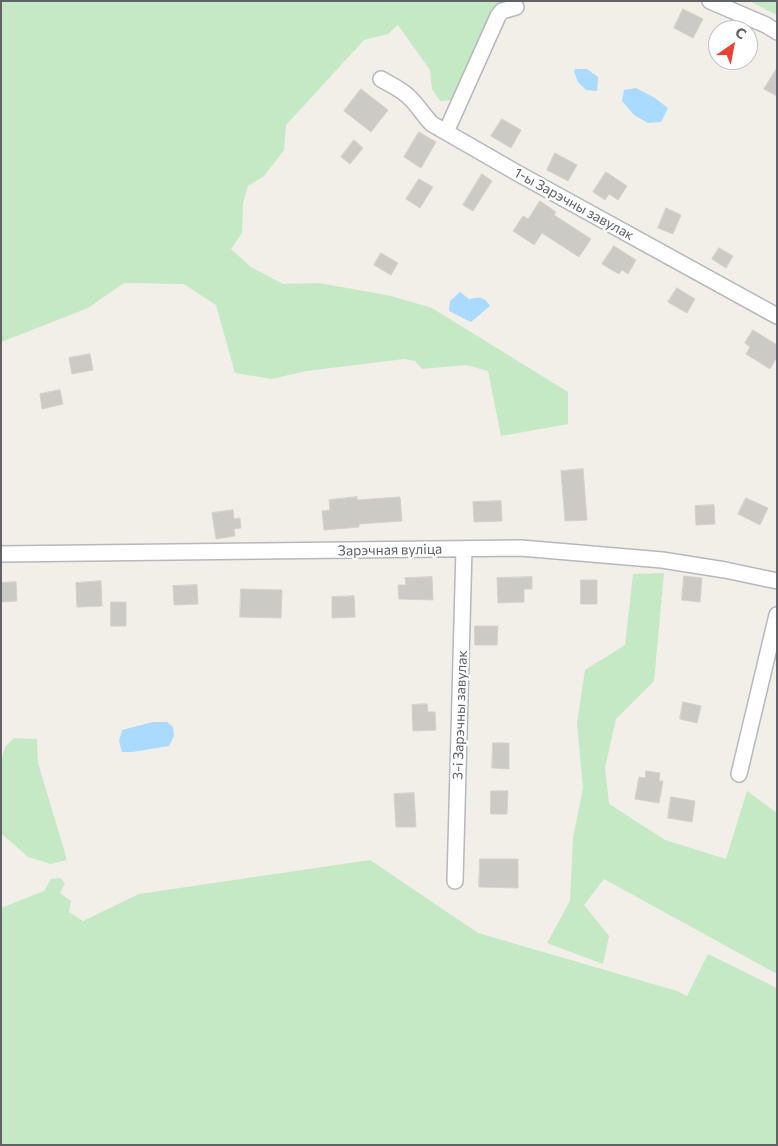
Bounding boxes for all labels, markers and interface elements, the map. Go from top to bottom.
north arrow [708,20,758,70]
text: С [732,23,750,43]
street label: 1-ы Зарэчны завулак [511,164,637,244]
street label: Зарэчная вуліца [338,541,442,559]
street label: 3-і Зарэчны завулак [449,650,471,780]

